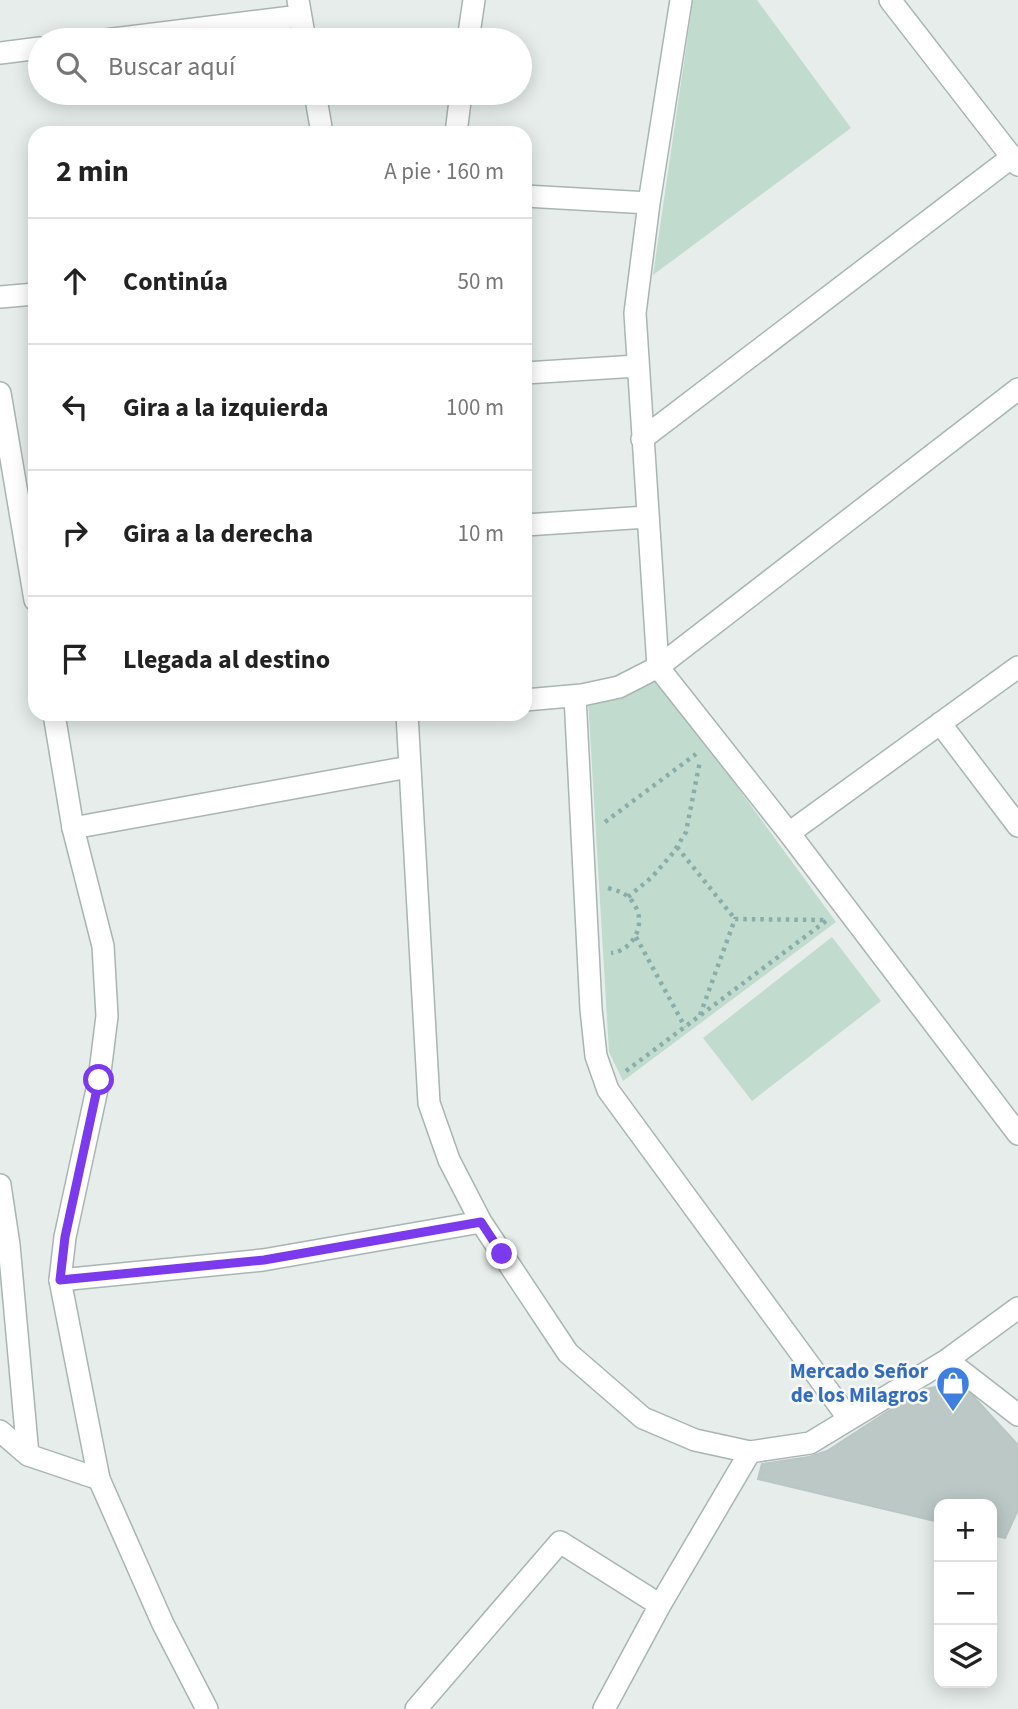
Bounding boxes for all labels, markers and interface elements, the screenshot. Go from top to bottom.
search box [28,28,532,105]
icon: search [52,48,90,86]
text: Buscar aquí [108,48,235,85]
text: 2 min [56,150,129,193]
text: A pie · 160 m [384,155,504,188]
icon: ahead [56,262,94,300]
text: Continúa [123,263,228,300]
text: 50 m [457,265,504,298]
icon: left [56,388,94,426]
text: Gira a la izquierda [123,389,328,426]
text: 100 m [446,391,504,424]
icon: right [56,514,94,552]
text: Gira a la derecha [123,515,313,552]
text: 10 m [457,517,504,550]
icon: arrive [56,640,94,678]
text: Llegada al destino [123,641,330,678]
route start [83,1064,114,1095]
route end [486,1238,517,1269]
place label: Mercado Señor de los Milagros [790,1356,929,1410]
shop icon: Mercado Señor de los Milagros [934,1364,972,1413]
map controls [934,1499,997,1688]
button: + [934,1499,997,1562]
button: − [934,1562,997,1625]
button: layers [934,1625,997,1688]

